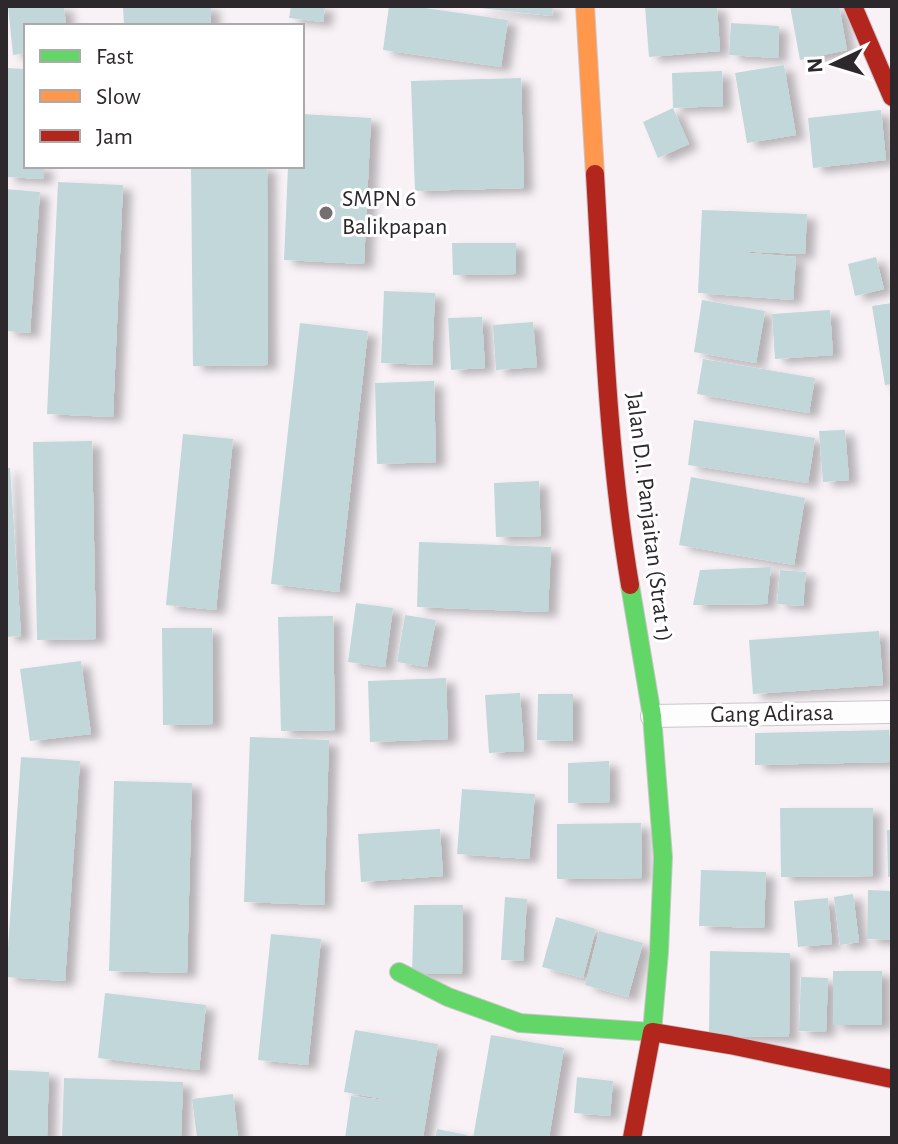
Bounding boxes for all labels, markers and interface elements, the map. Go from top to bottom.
legend [24,24,304,168]
north arrow [794,24,874,104]
text: Fast [96,45,134,69]
text: N [804,57,827,74]
text: Slow [96,85,141,109]
text: Jam [96,125,133,149]
place label: SMPN 6 Balikpapan [342,187,447,239]
marker: SMPN 6 Balikpapan [317,204,335,222]
street label: Jalan D.I. Panjaitan (Strat 1) [622,391,676,643]
street label: Gang Adirasa [710,701,834,727]

